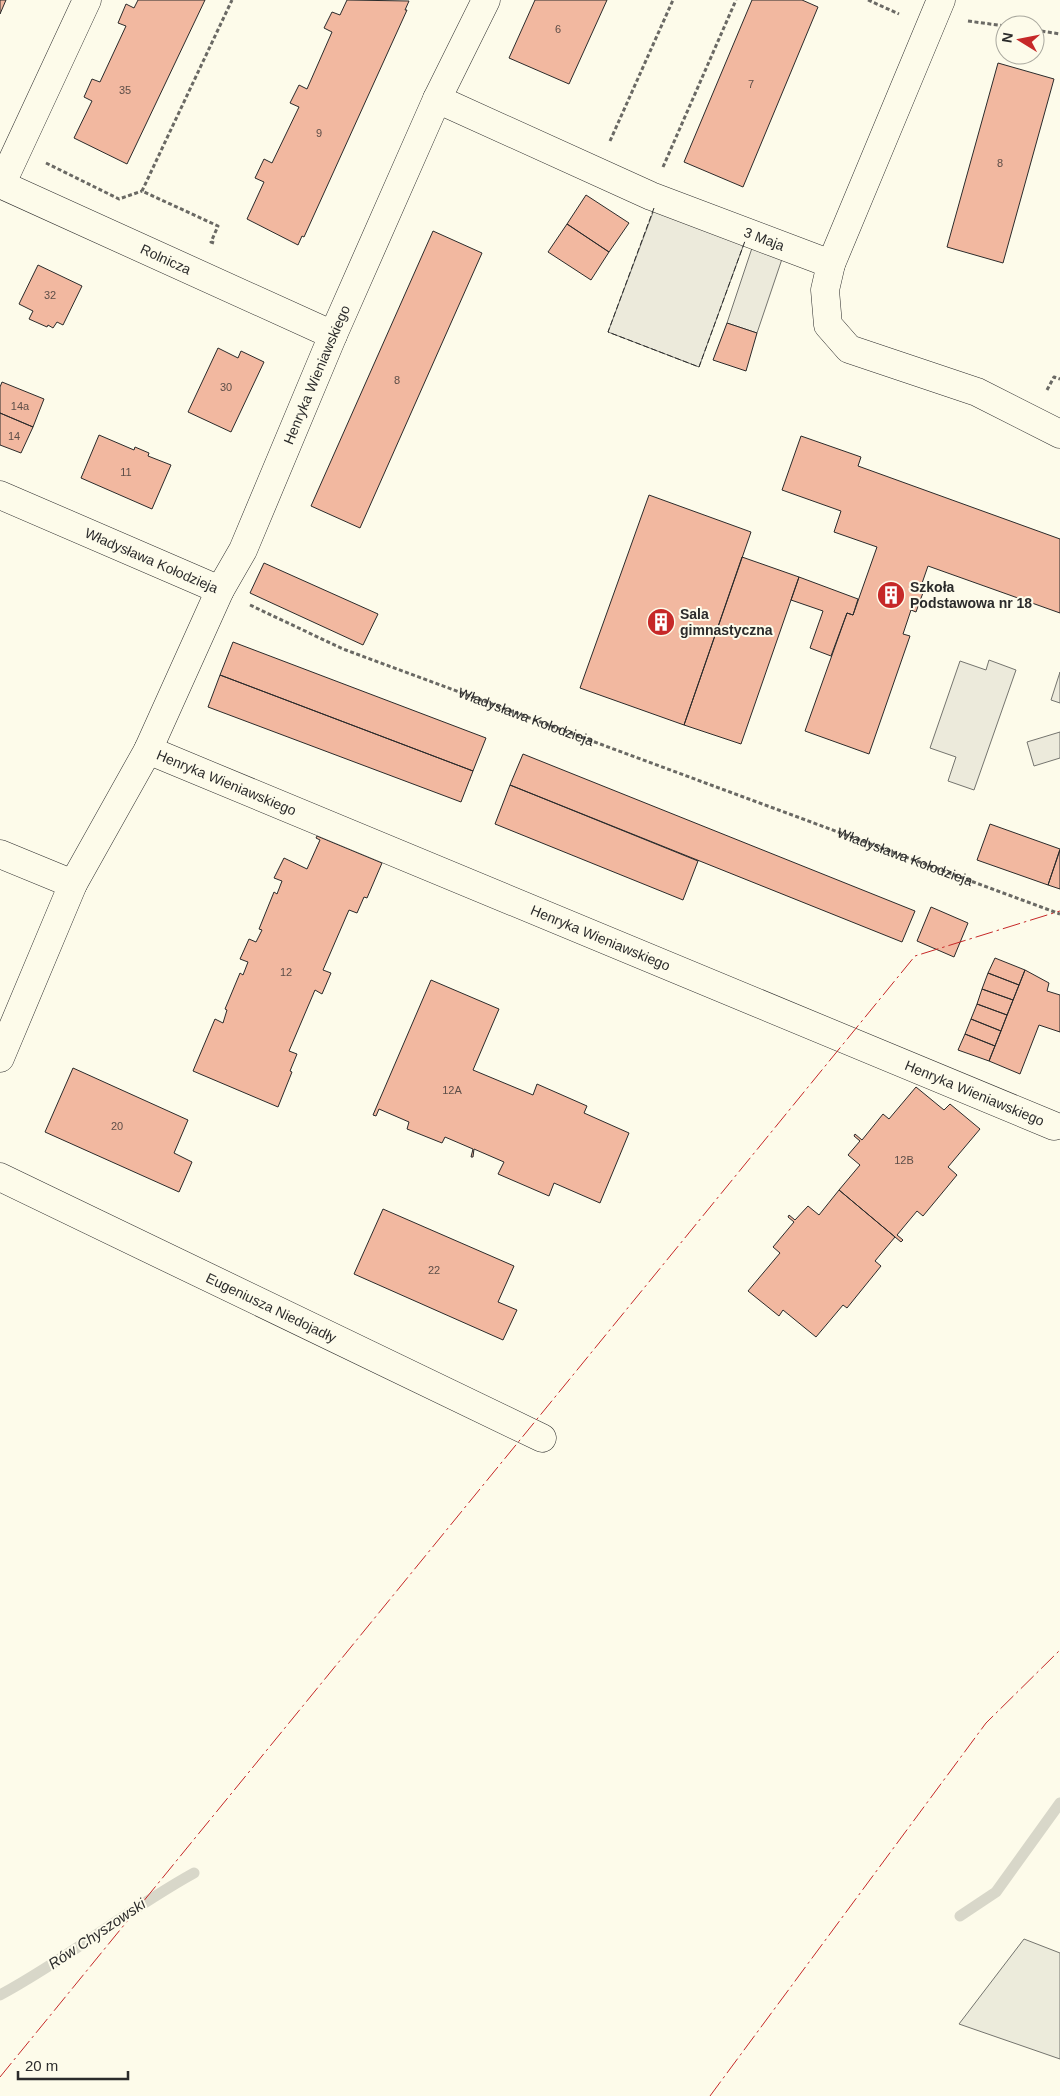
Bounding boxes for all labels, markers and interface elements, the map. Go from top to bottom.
north arrow [995,15,1045,65]
house number: 6 [555,23,561,35]
text: N [998,31,1016,44]
house number: 7 [748,78,754,90]
house number: 35 [119,84,131,96]
house number: 9 [316,127,322,139]
house number: 8 [997,157,1003,169]
street label: 3 Maja [742,224,787,254]
street label: Rolnicza [138,241,194,278]
house number: 32 [44,289,56,301]
street label: Henryka Wieniawskiego [280,302,353,447]
house number: 8 [394,374,400,386]
house number: 30 [220,381,232,393]
house number: 14a [11,400,30,412]
house number: 14 [8,430,20,442]
house number: 11 [120,466,132,478]
street label: Władysława Kołodzieja [82,525,221,596]
place label: Szkoła Podstawowa nr 18 [910,579,1032,611]
building icon: Szkoła Podstawowa nr 18 [876,580,906,610]
place label: Sala gimnastyczna [680,606,773,638]
building icon: Sala gimnastyczna [646,607,676,637]
street label: Władysława Kołodzieja [456,684,596,749]
street label: Henryka Wieniawskiego [154,747,299,819]
street label: Władysława Kołodzieja [835,824,975,889]
street label: Henryka Wieniawskiego [528,902,673,974]
house number: 12 [280,966,292,978]
street label: Henryka Wieniawskiego [902,1057,1047,1129]
house number: 12A [442,1084,462,1096]
house number: 20 [111,1120,123,1132]
house number: 12B [894,1154,914,1166]
house number: 22 [428,1264,440,1276]
street label: Eugeniusza Niedojadły [203,1269,339,1346]
water label: Rów Chyszowski [45,1894,149,1972]
scale bar [18,2048,128,2080]
text: 20 m [25,2057,58,2074]

